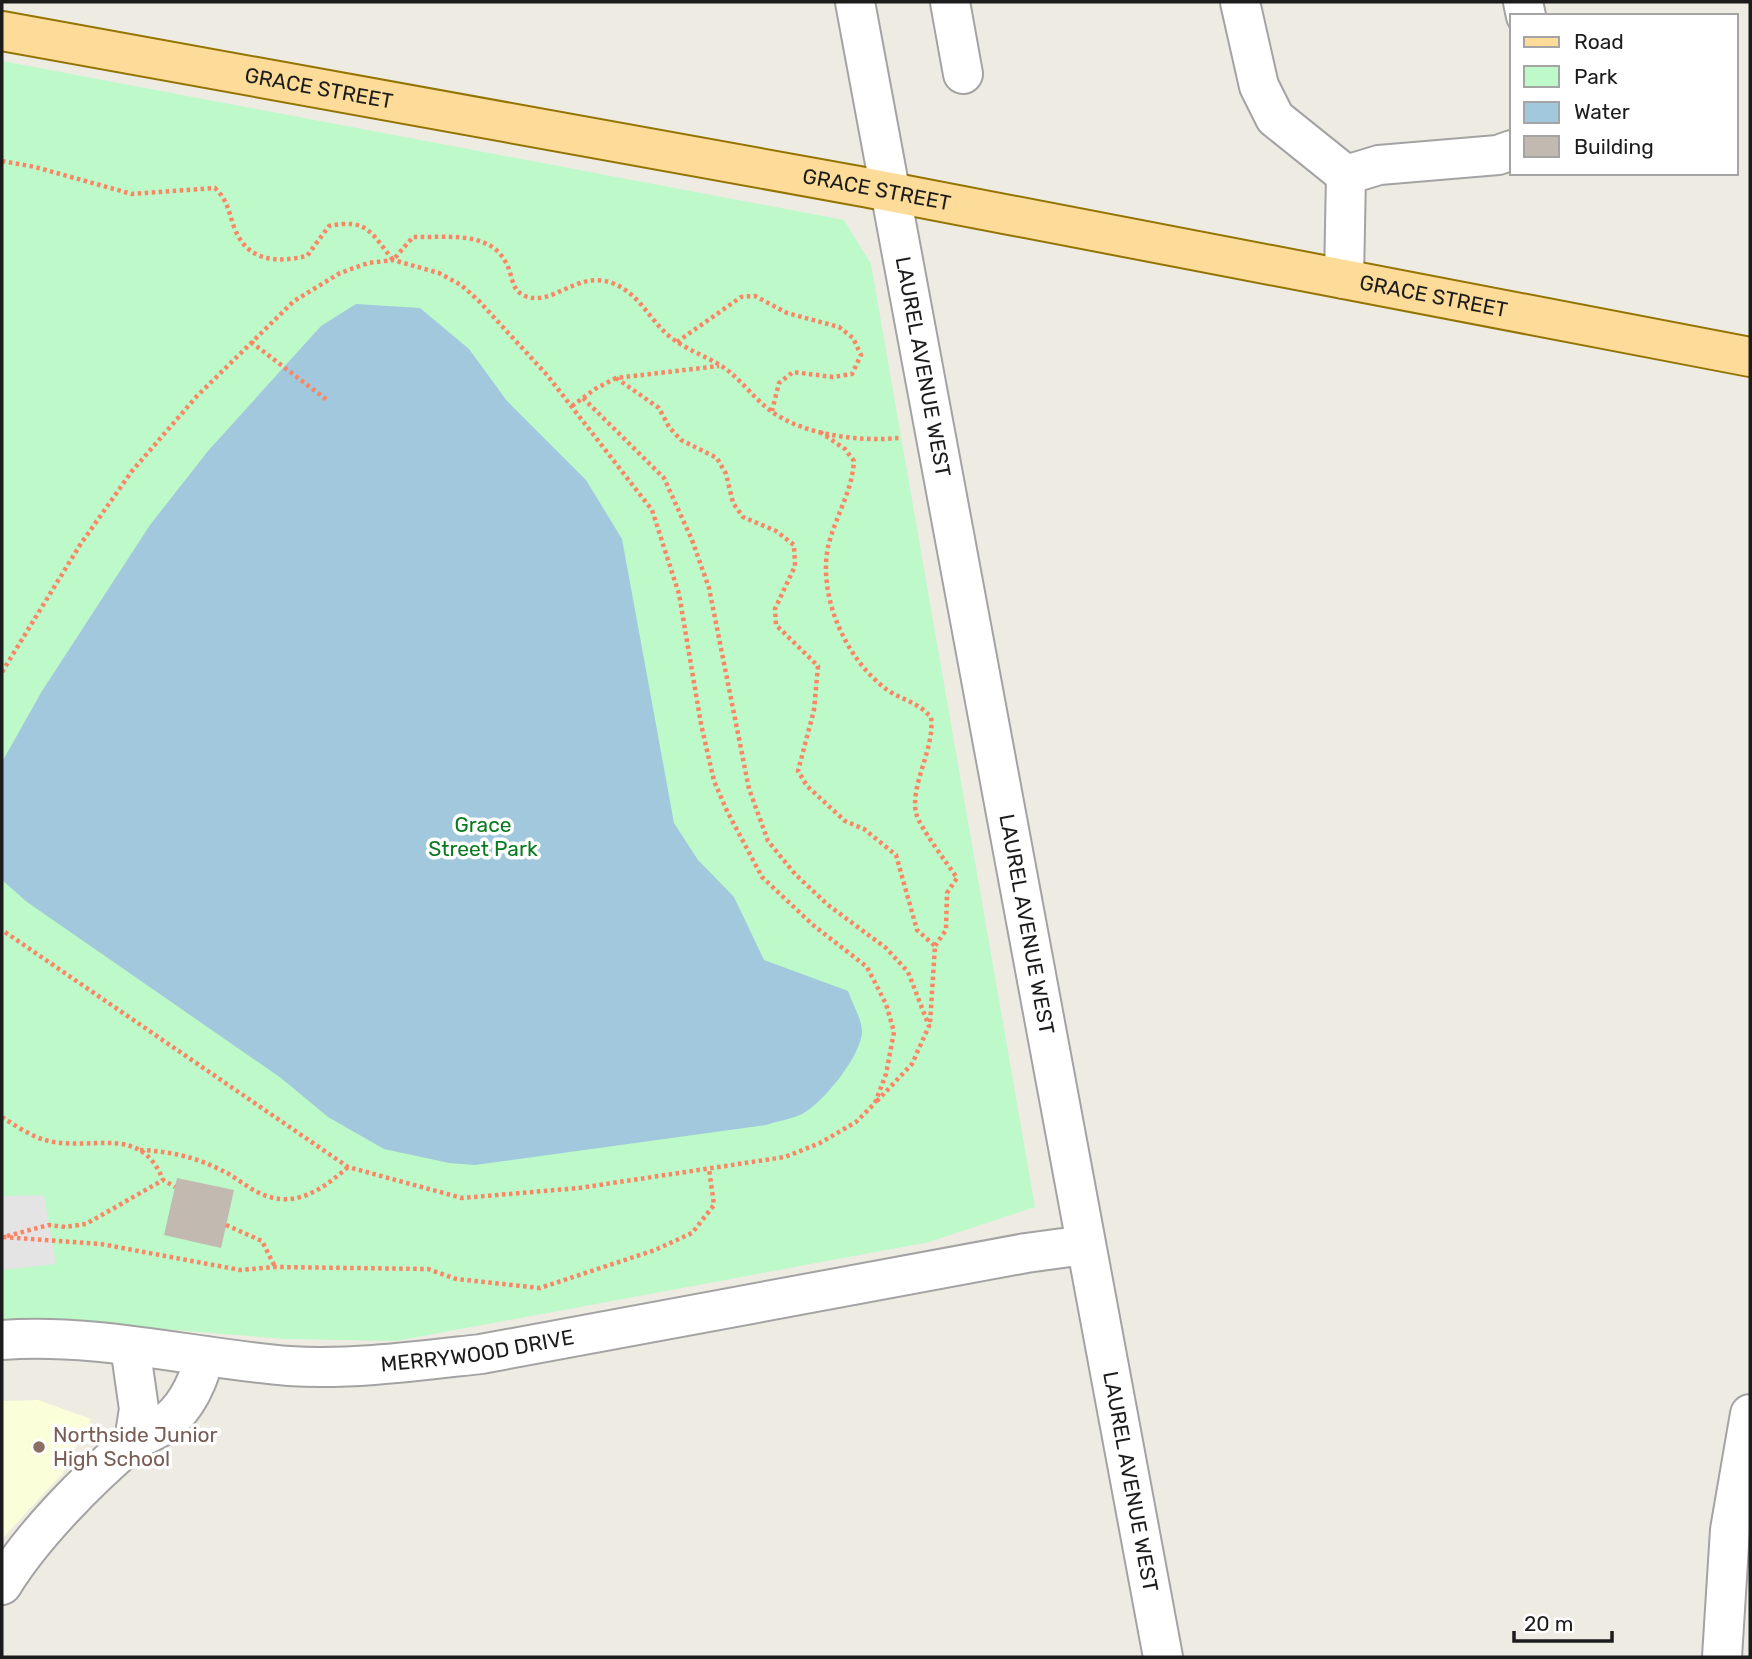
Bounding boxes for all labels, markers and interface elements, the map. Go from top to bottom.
legend [1510,14,1738,175]
text: Road [1574,29,1624,54]
street label: GRACE STREET [243,62,395,114]
text: Park [1574,64,1618,89]
text: Water [1574,99,1630,124]
text: Building [1574,134,1654,159]
street label: GRACE STREET [801,163,953,215]
street label: LAUREL AVENUE WEST [891,254,956,479]
street label: GRACE STREET [1358,269,1510,322]
park label: Grace Street Park [428,812,538,861]
street label: LAUREL AVENUE WEST [994,812,1060,1036]
street label: MERRYWOOD DRIVE [380,1324,576,1376]
street label: LAUREL AVENUE WEST [1098,1369,1164,1594]
place label: Northside Junior High School [53,1422,218,1471]
marker: Northside Junior High School [31,1439,47,1455]
scale bar [1514,1600,1612,1644]
text: 20 m [1524,1611,1573,1636]

